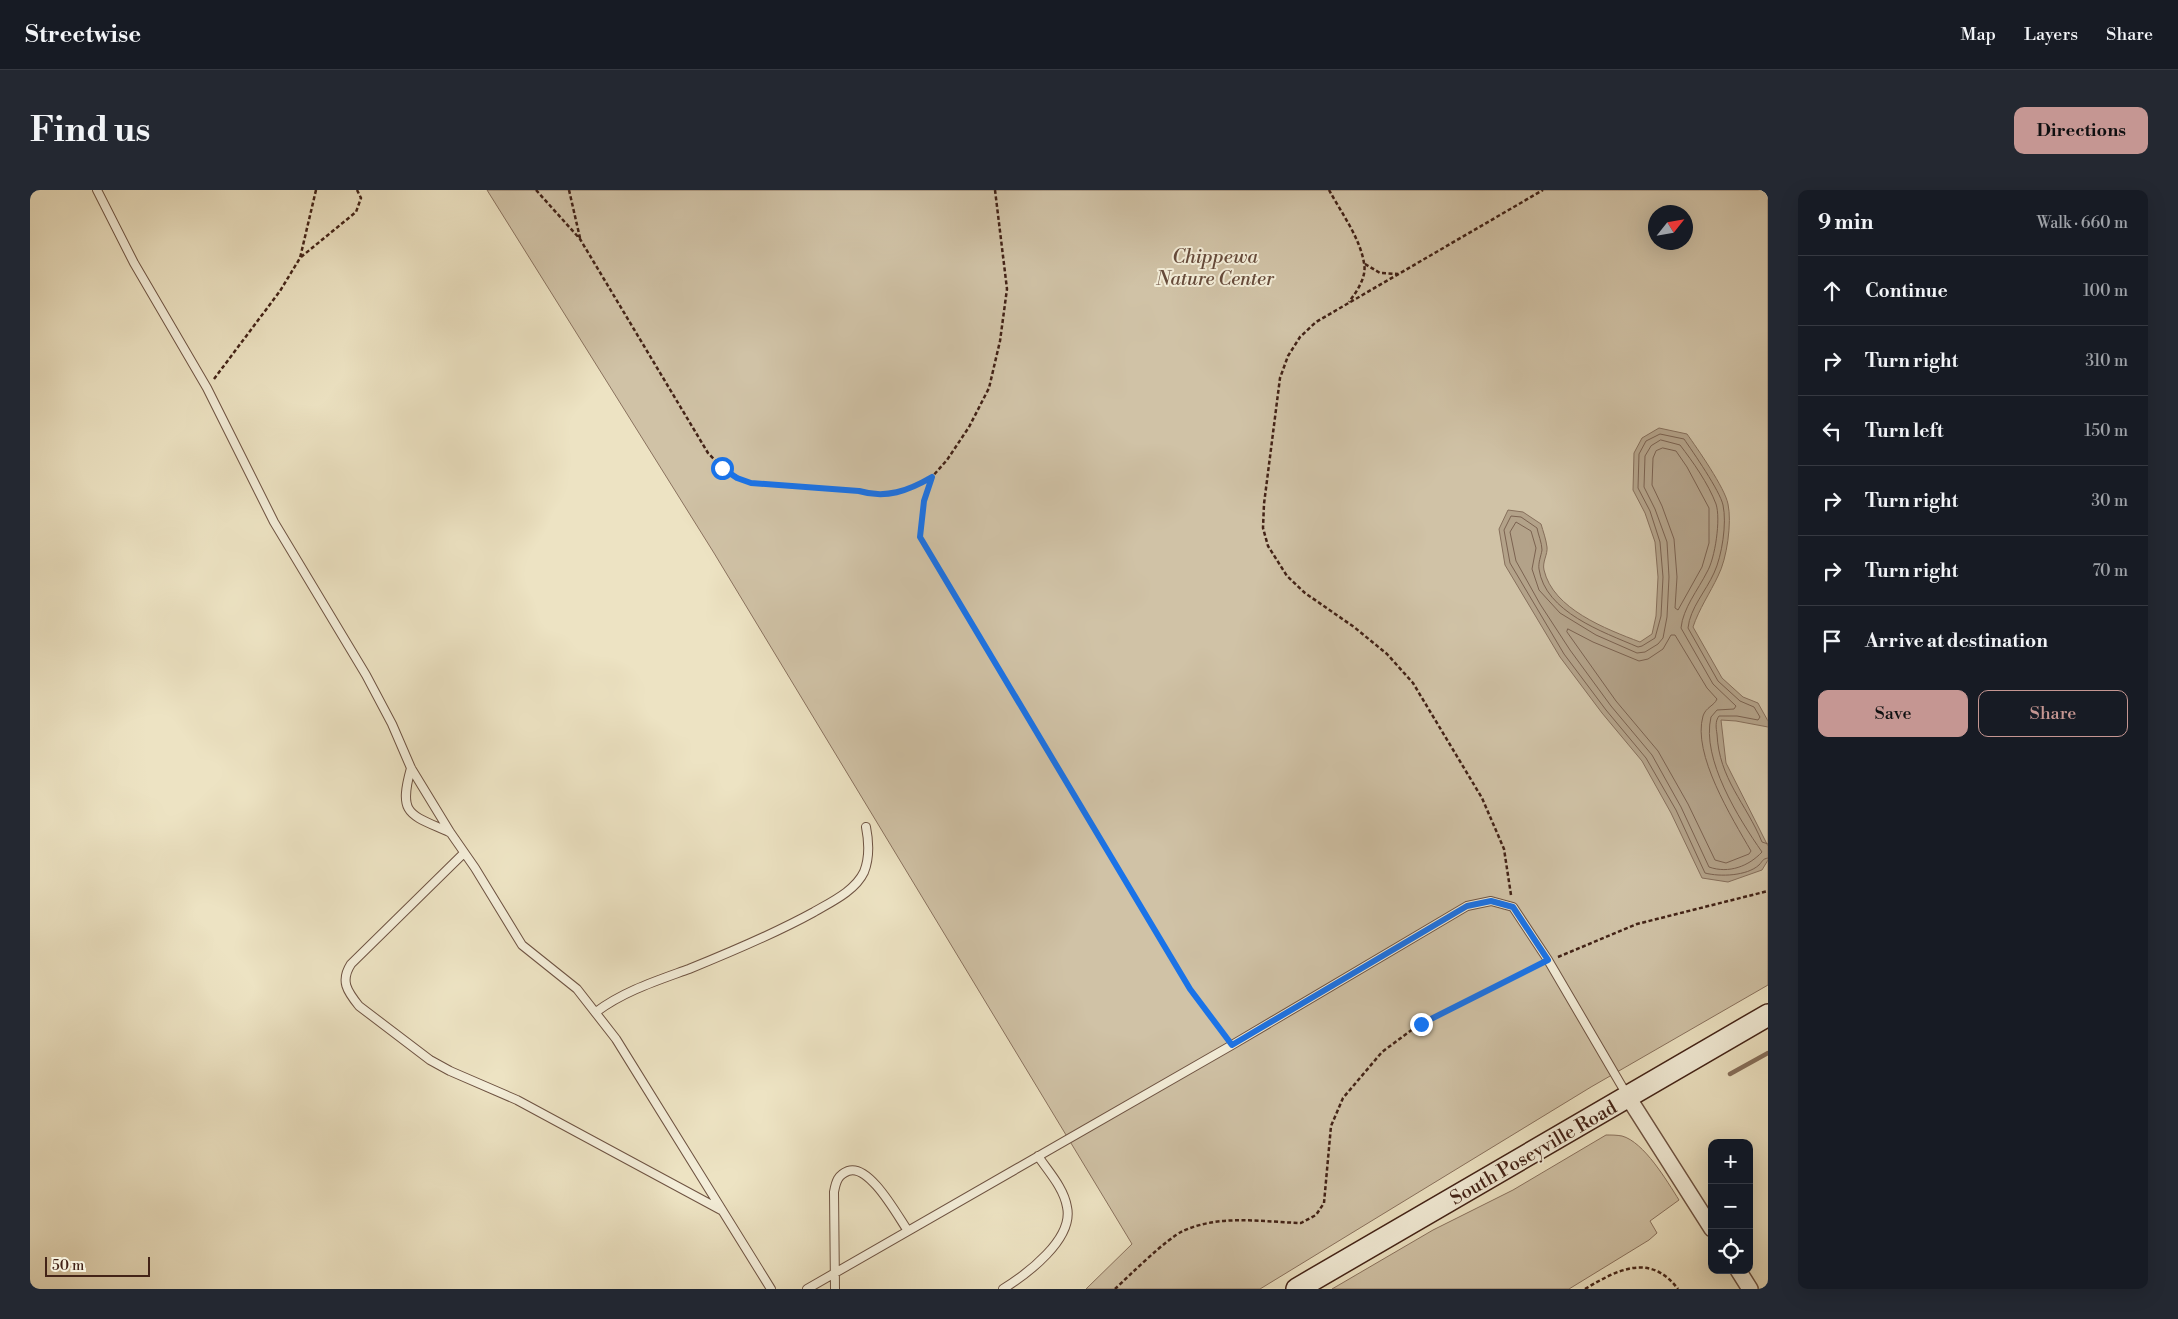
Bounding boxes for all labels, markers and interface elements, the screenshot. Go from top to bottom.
text: Streetwise [25,20,141,50]
text: Map [1961,23,1996,46]
text: Layers [2024,23,2078,46]
text: Share [2106,23,2153,46]
button: Directions [2014,107,2148,154]
text: Find us [30,109,150,152]
north arrow [1648,205,1693,250]
text: 9 min [1818,210,1873,236]
text: Walk · 660 m [2037,213,2128,233]
park label: Chippewa Nature Center [1155,245,1275,291]
icon: ahead [1818,277,1846,305]
text: Continue [1865,279,1948,303]
text: 100 m [2083,281,2128,301]
icon: right [1818,347,1846,375]
text: Turn right [1865,349,1958,373]
text: 310 m [2085,351,2128,371]
icon: left [1818,417,1846,445]
text: Turn left [1865,419,1944,443]
text: 150 m [2084,421,2128,441]
route start [711,457,734,480]
icon: right [1818,487,1846,515]
text: Turn right [1865,489,1958,513]
text: 30 m [2091,491,2128,511]
icon: right [1818,557,1846,585]
text: Turn right [1865,559,1958,583]
text: 70 m [2092,561,2128,581]
icon: arrive [1818,627,1846,655]
text: Arrive at destination [1865,629,2048,653]
button: Save [1818,690,1968,737]
button: Share [1978,690,2128,737]
route end [1410,1013,1433,1036]
street label: South Poseyville Road [1446,1095,1621,1210]
map controls [1708,1139,1753,1274]
button: + [1708,1139,1753,1184]
button: − [1708,1184,1753,1229]
button: locate [1708,1229,1753,1274]
scale bar [45,1254,150,1277]
text: 50 m [52,1257,84,1275]

